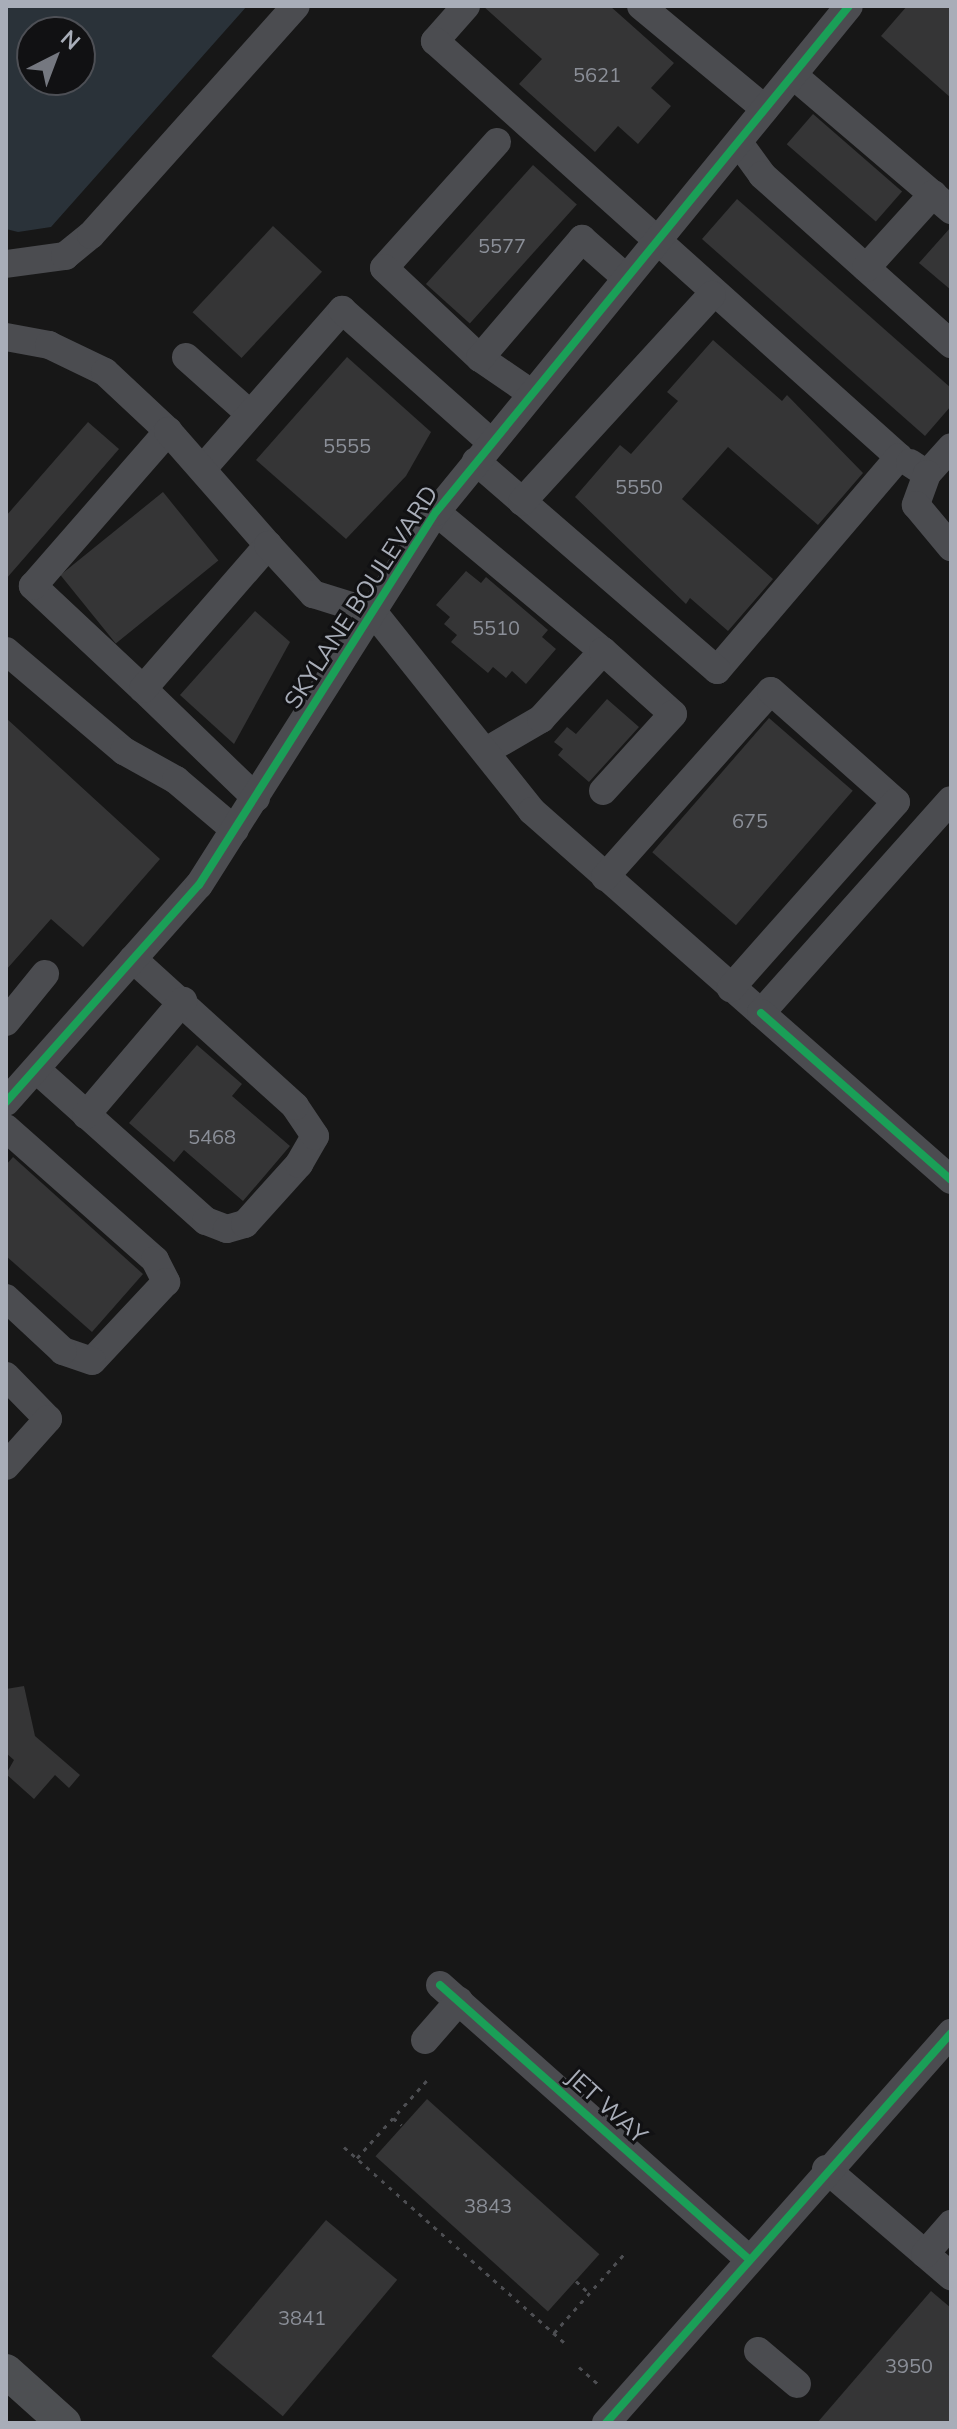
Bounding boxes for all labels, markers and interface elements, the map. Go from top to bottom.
north arrow [16,16,96,96]
text: N [55,24,86,56]
house number: 5621 [573,62,621,86]
house number: 5577 [478,233,526,257]
house number: 5555 [323,433,371,457]
house number: 5550 [615,474,663,498]
street label: SKYLANE BOULEVARD [278,480,444,714]
house number: 5510 [472,615,520,639]
house number: 675 [732,808,768,832]
house number: 5468 [188,1124,236,1148]
street label: JET WAY [561,2062,653,2150]
house number: 3843 [464,2193,512,2217]
house number: 3841 [278,2305,326,2329]
house number: 3950 [885,2353,933,2377]

